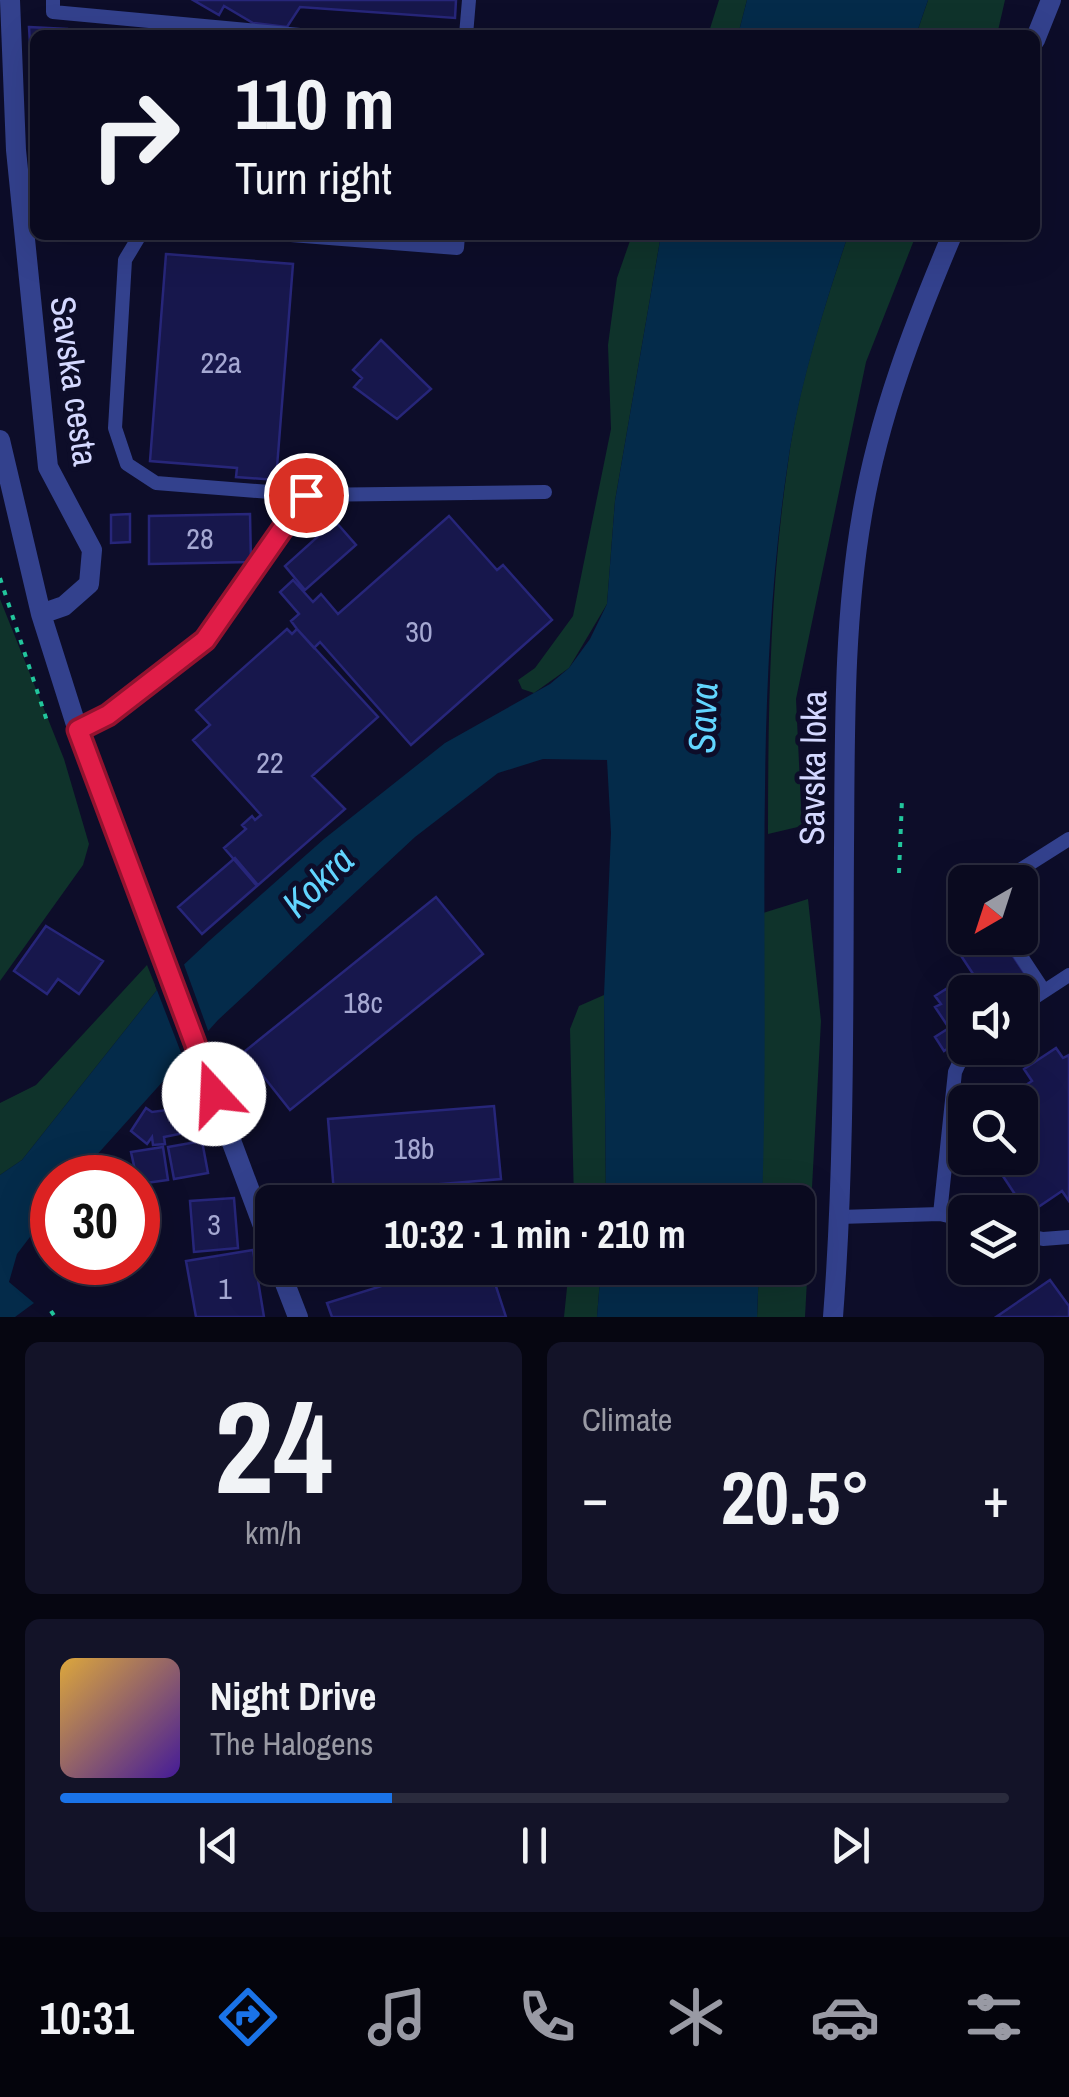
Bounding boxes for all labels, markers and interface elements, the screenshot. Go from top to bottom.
text: 110 m [235,57,395,151]
icon: right [70,70,200,200]
text: Turn right [235,147,392,208]
street label: Savska cesta [39,293,110,469]
house number: 22a [200,342,242,382]
pin [264,453,349,538]
icon: arrive [279,468,334,523]
house number: 28 [186,518,214,558]
house number: 30 [405,611,433,651]
water label: Sava [676,682,729,754]
street label: Savska loka [788,690,837,846]
house number: 22 [256,742,284,782]
water label: Kokra [271,835,365,928]
north arrow [948,865,1038,955]
map controls [948,865,1038,1285]
button: sound [948,975,1038,1065]
house number: 18c [343,982,383,1022]
position arrow [162,1042,266,1146]
button: search [948,1085,1038,1175]
house number: 18b [393,1128,435,1168]
speed limit sign: 30 [30,1155,160,1285]
button: layers [948,1195,1038,1285]
house number: 3 [207,1204,221,1244]
text: 10:32 · 1 min · 210 m [384,1209,686,1260]
house number: 1 [218,1268,232,1308]
text: 24 [214,1358,333,1534]
text: Climate [582,1398,672,1441]
text: 20.5° [721,1446,870,1547]
text: − [582,1460,608,1534]
text: + [983,1460,1009,1534]
text: km/h [245,1511,302,1554]
text: Night Drive [210,1671,376,1722]
text: The Halogens [210,1722,373,1765]
icon: previous [191,1818,246,1873]
icon: pause [507,1818,562,1873]
icon: next [823,1818,878,1873]
icon: directions [213,1982,283,2052]
icon: music [362,1982,432,2052]
icon: phone [512,1982,582,2052]
icon: climate [661,1982,731,2052]
icon: car [810,1982,880,2052]
icon: filters [959,1982,1029,2052]
text: 10:31 [40,1987,134,2048]

